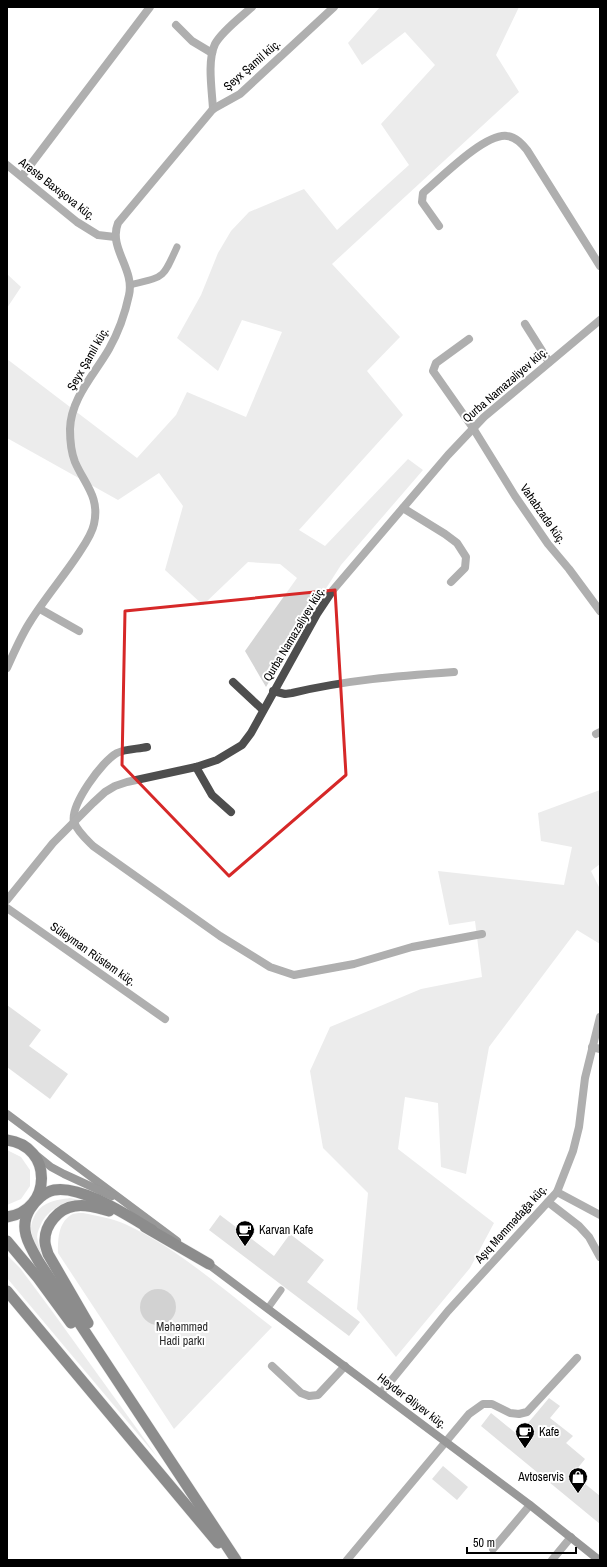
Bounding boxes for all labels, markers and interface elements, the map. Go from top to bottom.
street label: Şeyx Şamil küç. [220,36,284,94]
street label: Arəstə Baxışova küç. [15,154,98,224]
street label: Şeyx Şamil küç. [63,324,113,394]
street label: Qurba Namazəliyev küç. [459,344,551,426]
street label: Vahabzadə küç. [516,481,570,547]
street label: Qurba Namazəliyev küç. [259,584,329,684]
street label: Süleyman Rüstəm küç. [47,918,139,990]
street label: Aşıq Məmmədağa küç. [471,1181,551,1267]
cafe icon: Karvan Kafe [234,1219,256,1247]
place label: Karvan Kafe [259,1222,313,1238]
park label: Məhəmməd Hadi parkı [156,1319,208,1349]
street label: Heydər Əliyev küç. [374,1370,450,1432]
cafe icon: Kafe [514,1421,536,1449]
place label: Kafe [539,1424,559,1440]
shop icon: Avtoservis [567,1466,589,1494]
place label: Avtoservis [517,1469,564,1485]
scale bar [467,1529,576,1555]
text: 50 m [473,1535,495,1551]

